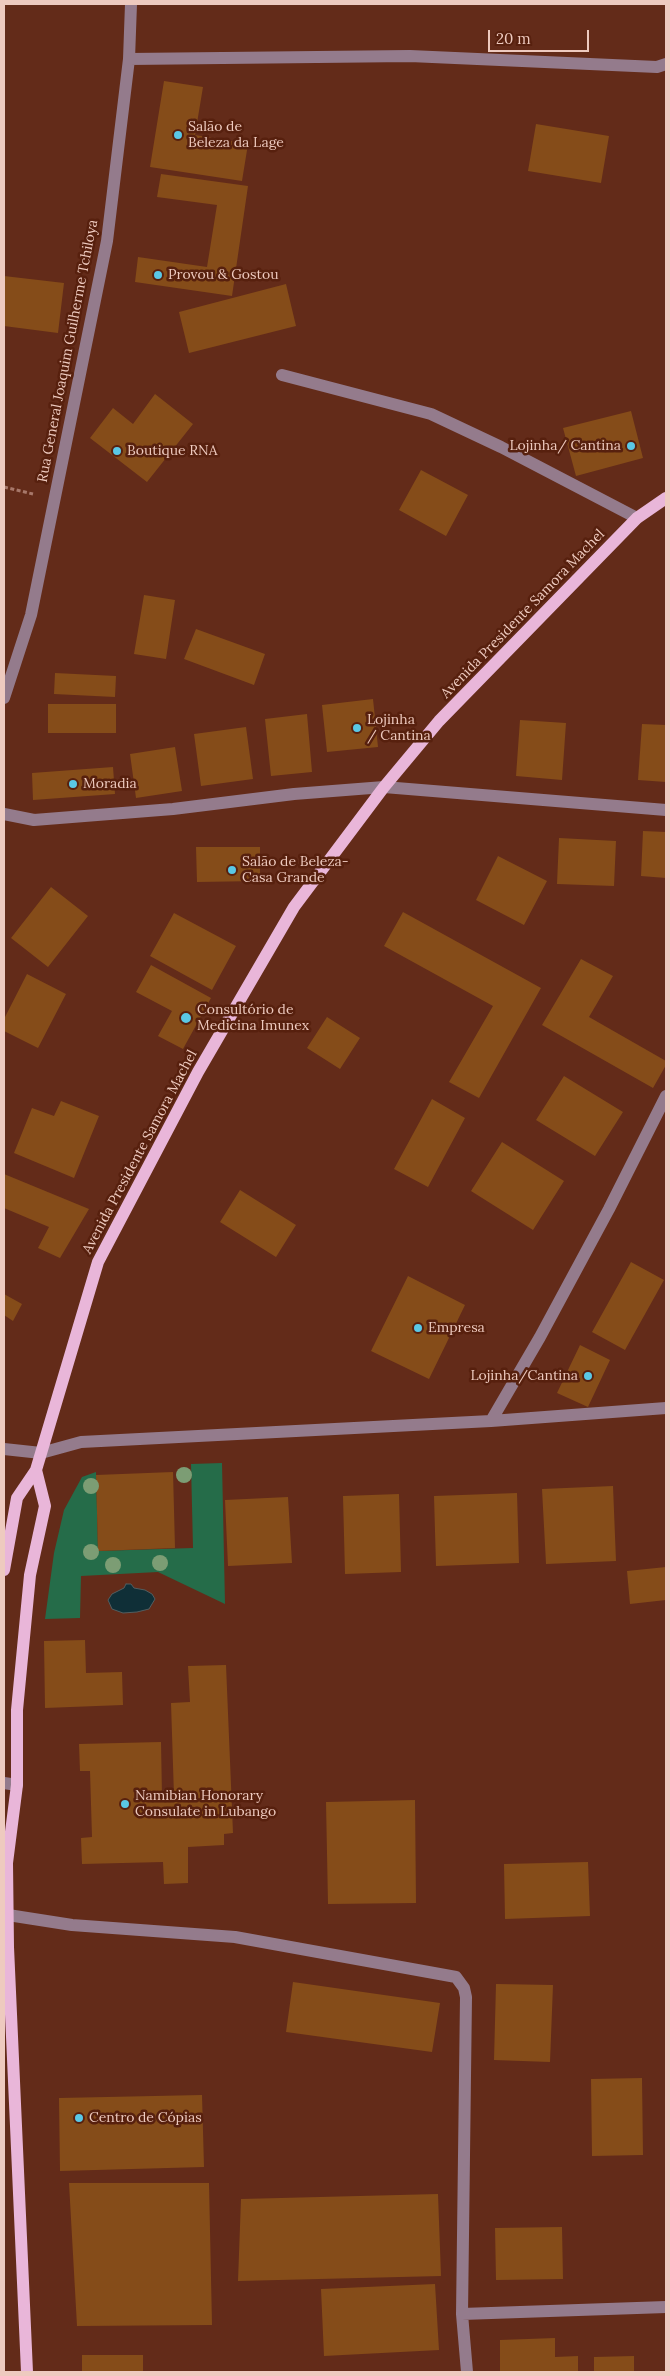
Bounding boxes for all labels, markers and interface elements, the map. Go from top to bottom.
scale bar [490,20,591,52]
text: 20 m [496,29,531,48]
place label: Salão de Beleza da Lage [188,119,284,152]
marker: Salão de Beleza da Lage [172,129,184,141]
street label: Rua General Joaquim Guilherme Tchiloya [34,218,102,484]
place label: Provou & Gostou [168,267,279,283]
marker: Provou & Gostou [152,269,164,281]
place label: Lojinha/ Cantina [509,438,621,454]
marker: Lojinha/ Cantina [625,440,637,452]
place label: Boutique RNA [127,443,218,459]
marker: Boutique RNA [111,445,123,457]
street label: Avenida Presidente Samora Machel [438,526,608,702]
place label: Lojinha / Cantina [367,712,431,744]
marker: Lojinha / Cantina [351,722,363,734]
place label: Moradia [83,776,137,792]
marker: Moradia [67,778,79,790]
place label: Salão de Beleza- Casa Grande [242,854,349,886]
marker: Salão de Beleza- Casa Grande [226,864,238,876]
place label: Consultório de Medicina Imunex [197,1002,309,1034]
marker: Consultório de Medicina Imunex [179,1011,193,1025]
street label: Avenida Presidente Samora Machel [79,1047,201,1257]
place label: Empresa [428,1320,485,1336]
marker: Empresa [412,1322,424,1334]
place label: Lojinha/Cantina [470,1368,578,1384]
marker: Lojinha/Cantina [582,1370,594,1382]
place label: Namibian Honorary Consulate in Lubango [135,1788,276,1820]
marker: Namibian Honorary Consulate in Lubango [119,1798,131,1810]
place label: Centro de Cópias [89,2110,202,2126]
marker: Centro de Cópias [73,2112,85,2124]

